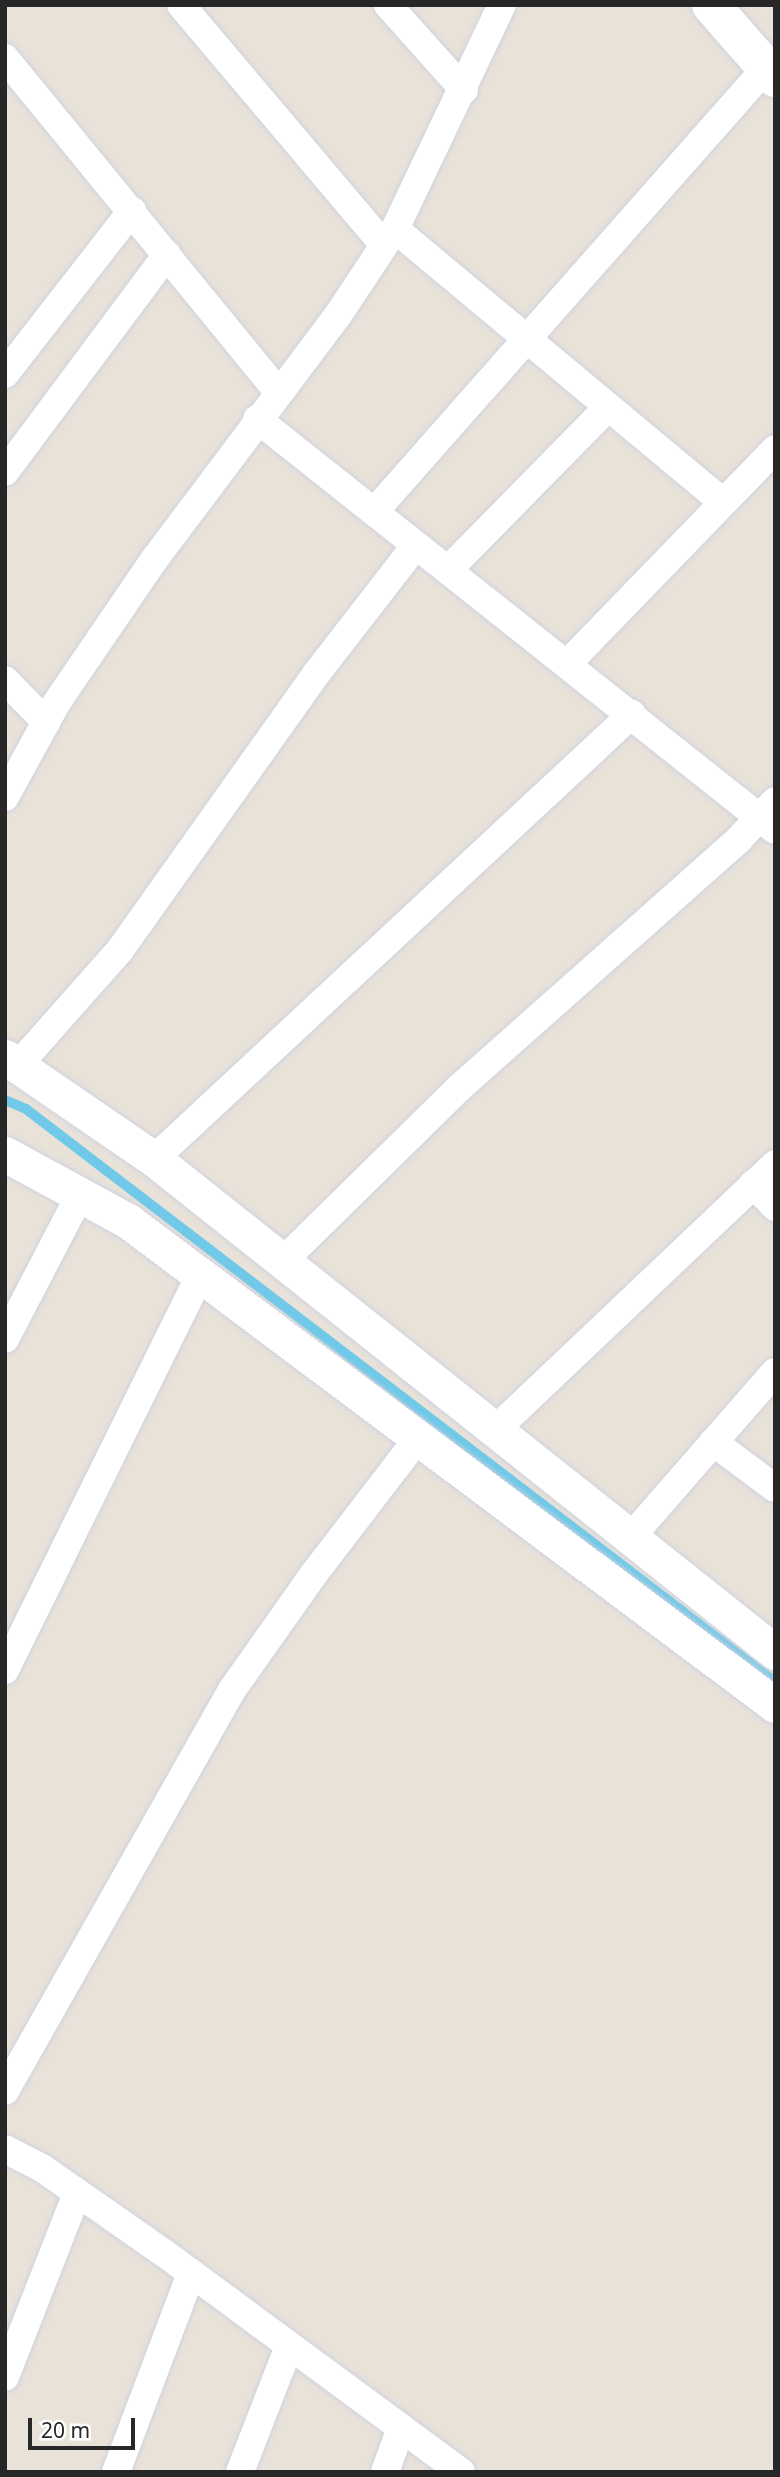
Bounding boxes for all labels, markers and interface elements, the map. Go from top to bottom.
scale bar [32,2404,138,2448]
text: 20 m [41,2416,90,2444]

